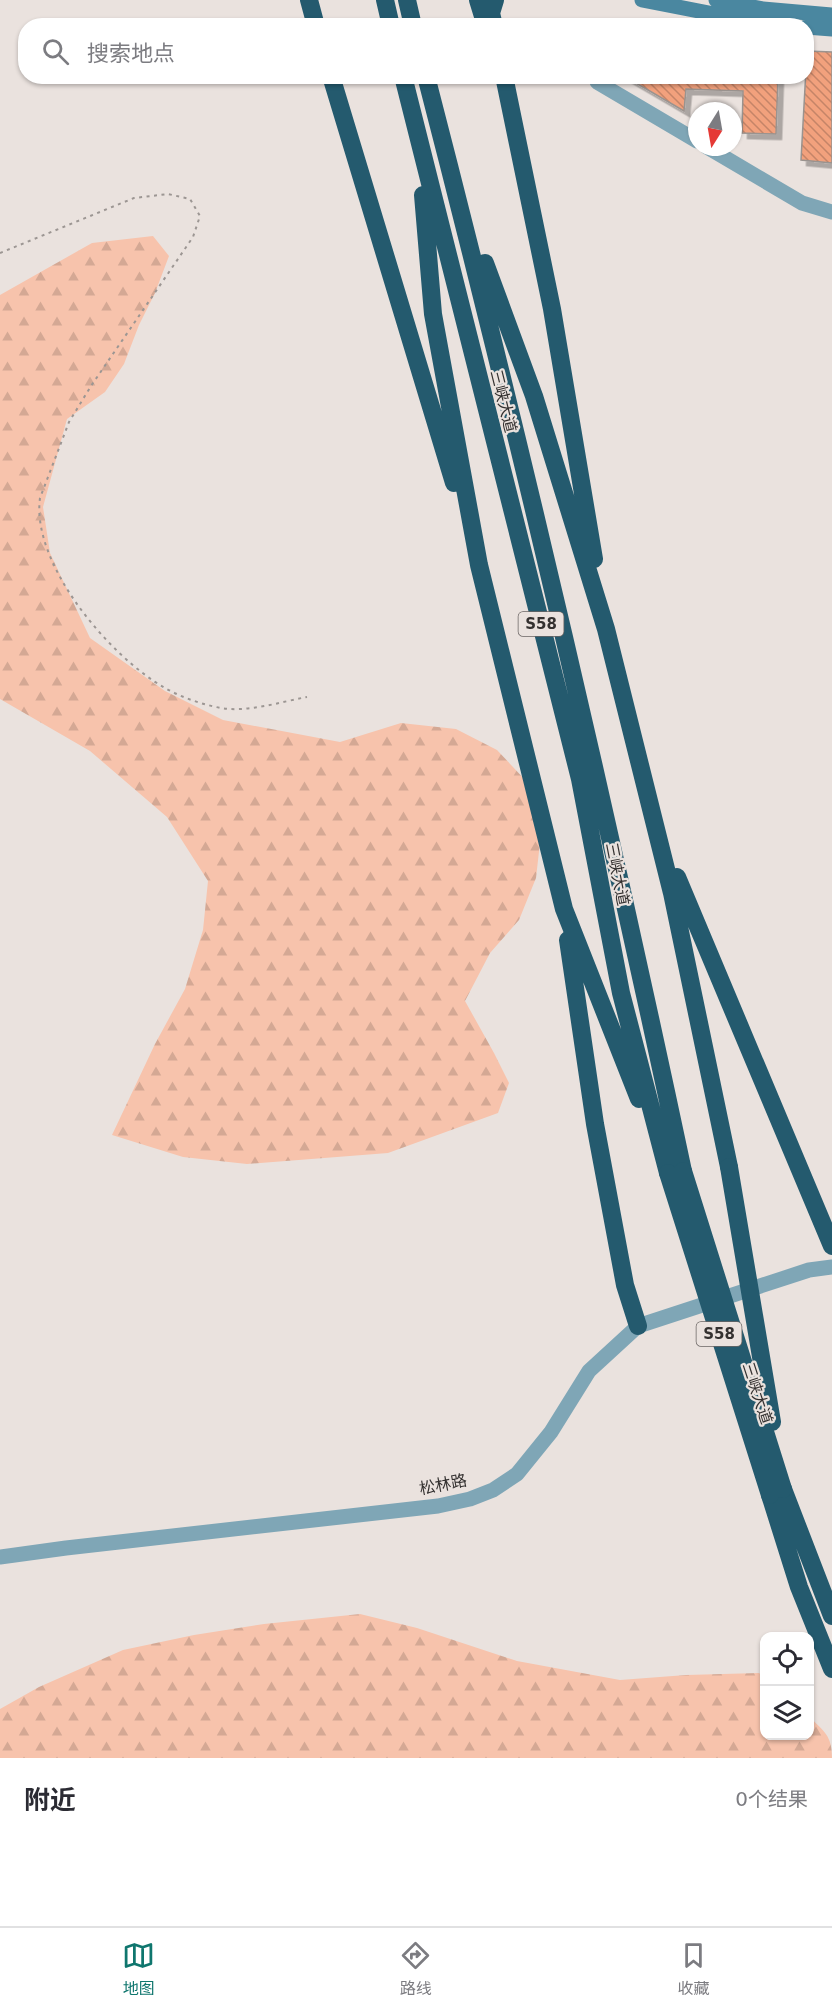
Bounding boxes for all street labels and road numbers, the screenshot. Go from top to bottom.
street label: 三峡大道 [487,368,520,434]
road number: S58 [518,612,564,636]
street label: 三峡大道 [602,841,633,907]
road number: S58 [696,1322,742,1346]
street label: 三峡大道 [739,1360,776,1427]
street label: 松林路 [418,1471,468,1498]

